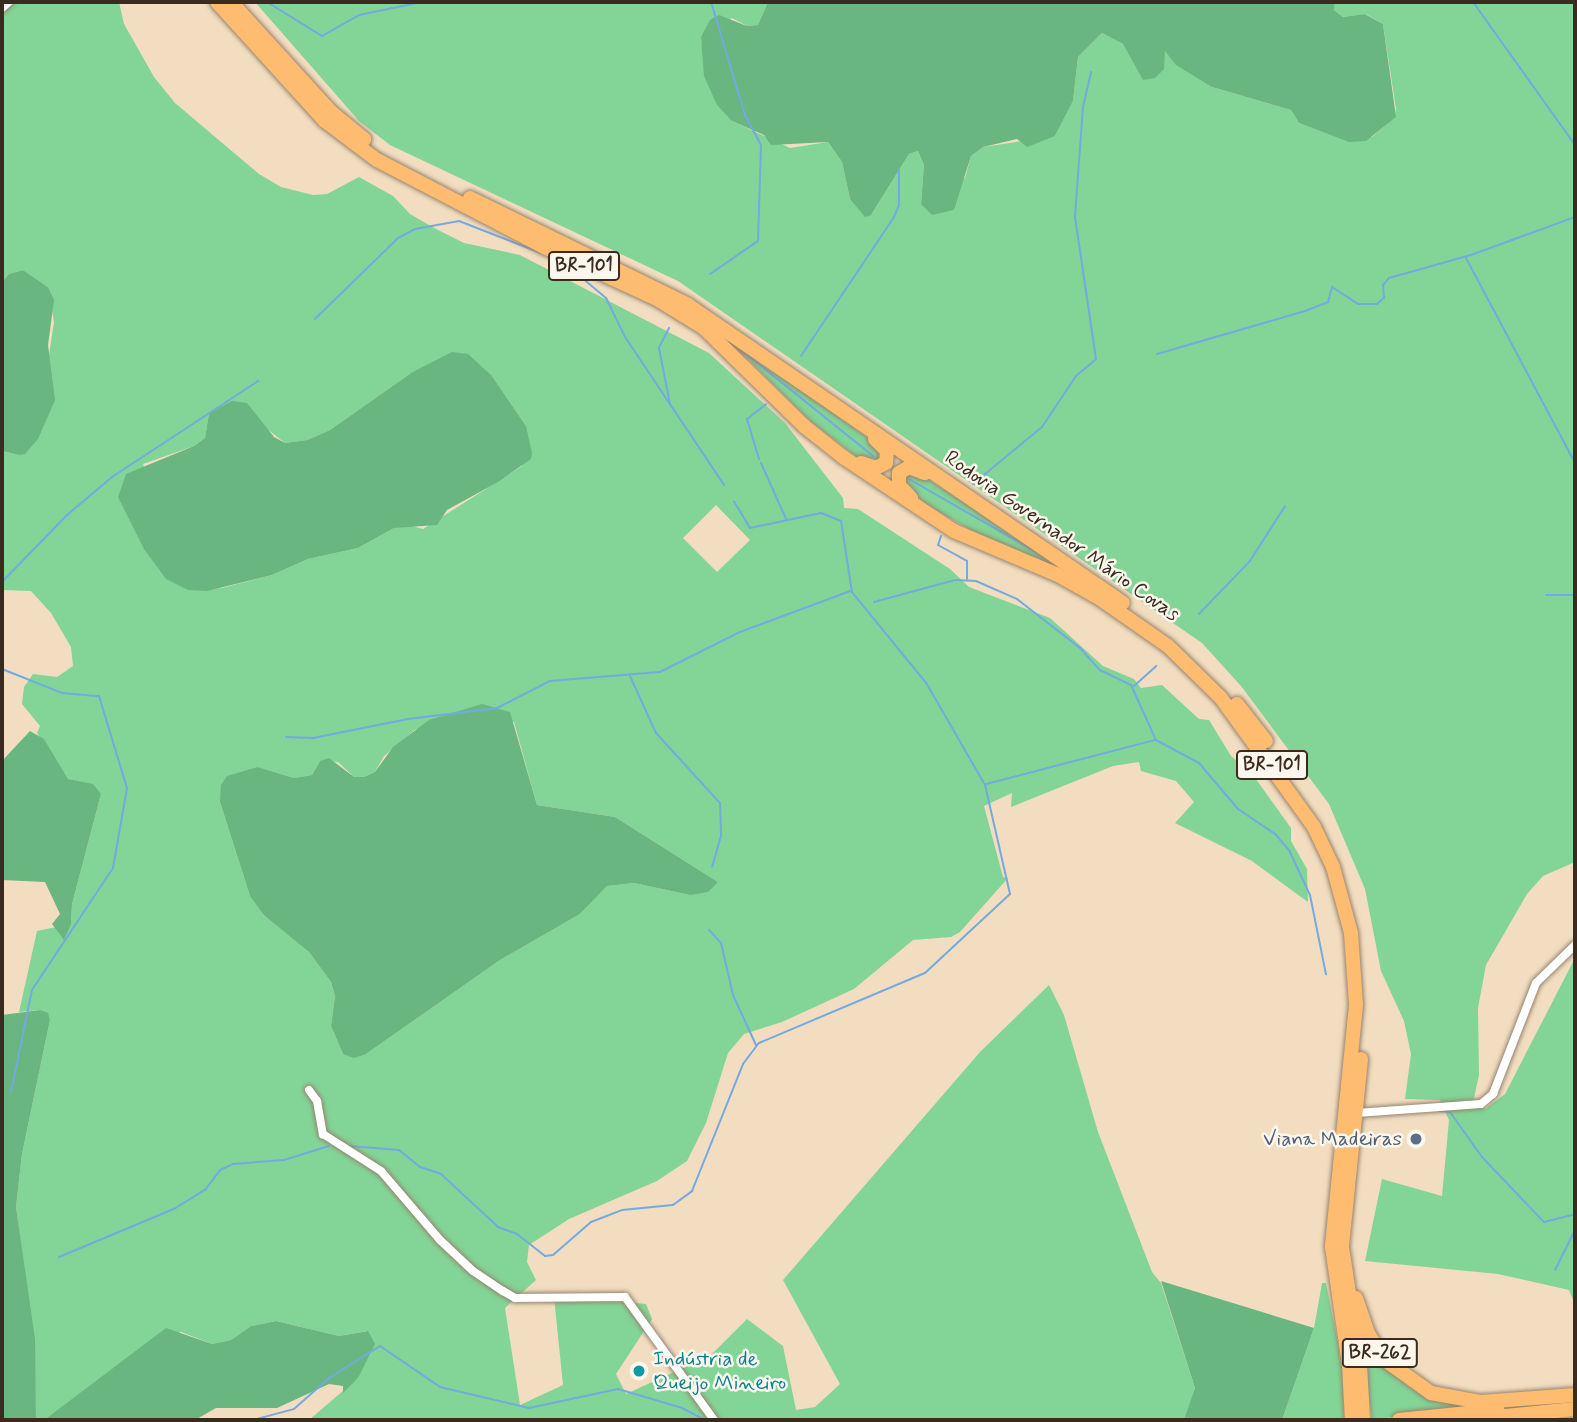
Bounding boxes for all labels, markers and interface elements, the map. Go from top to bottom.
road number: BR-101 [547,250,621,282]
street label: Rodovia Governador Mário Covas [940,445,1184,627]
road number: BR-101 [1235,750,1309,780]
place label: Viana Madeiras [1261,1126,1402,1152]
marker: Viana Madeiras [1408,1131,1424,1147]
road number: BR-262 [1342,1338,1418,1368]
place label: Indústria de Queijo Mineiro [653,1346,780,1396]
marker: Indústria de Queijo Mineiro [631,1363,647,1379]

